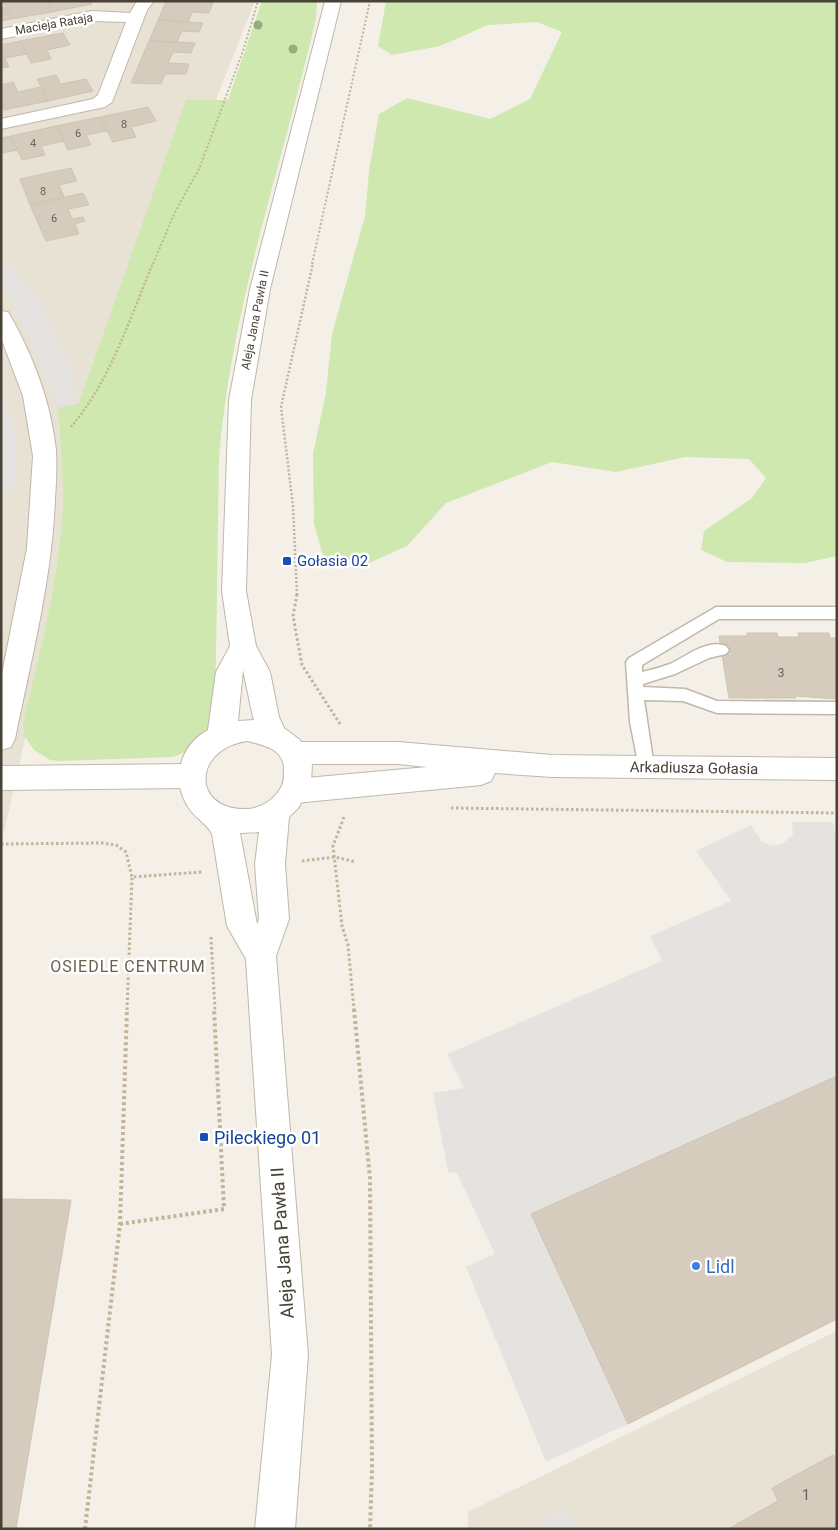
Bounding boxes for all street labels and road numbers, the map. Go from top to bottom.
street label: Macieja Rataja [14,10,94,38]
street label: Aleja Jana Pawła II [238,269,272,371]
street label: Arkadiusza Gołasia [630,758,758,778]
street label: Aleja Jana Pawła II [266,1167,298,1319]

